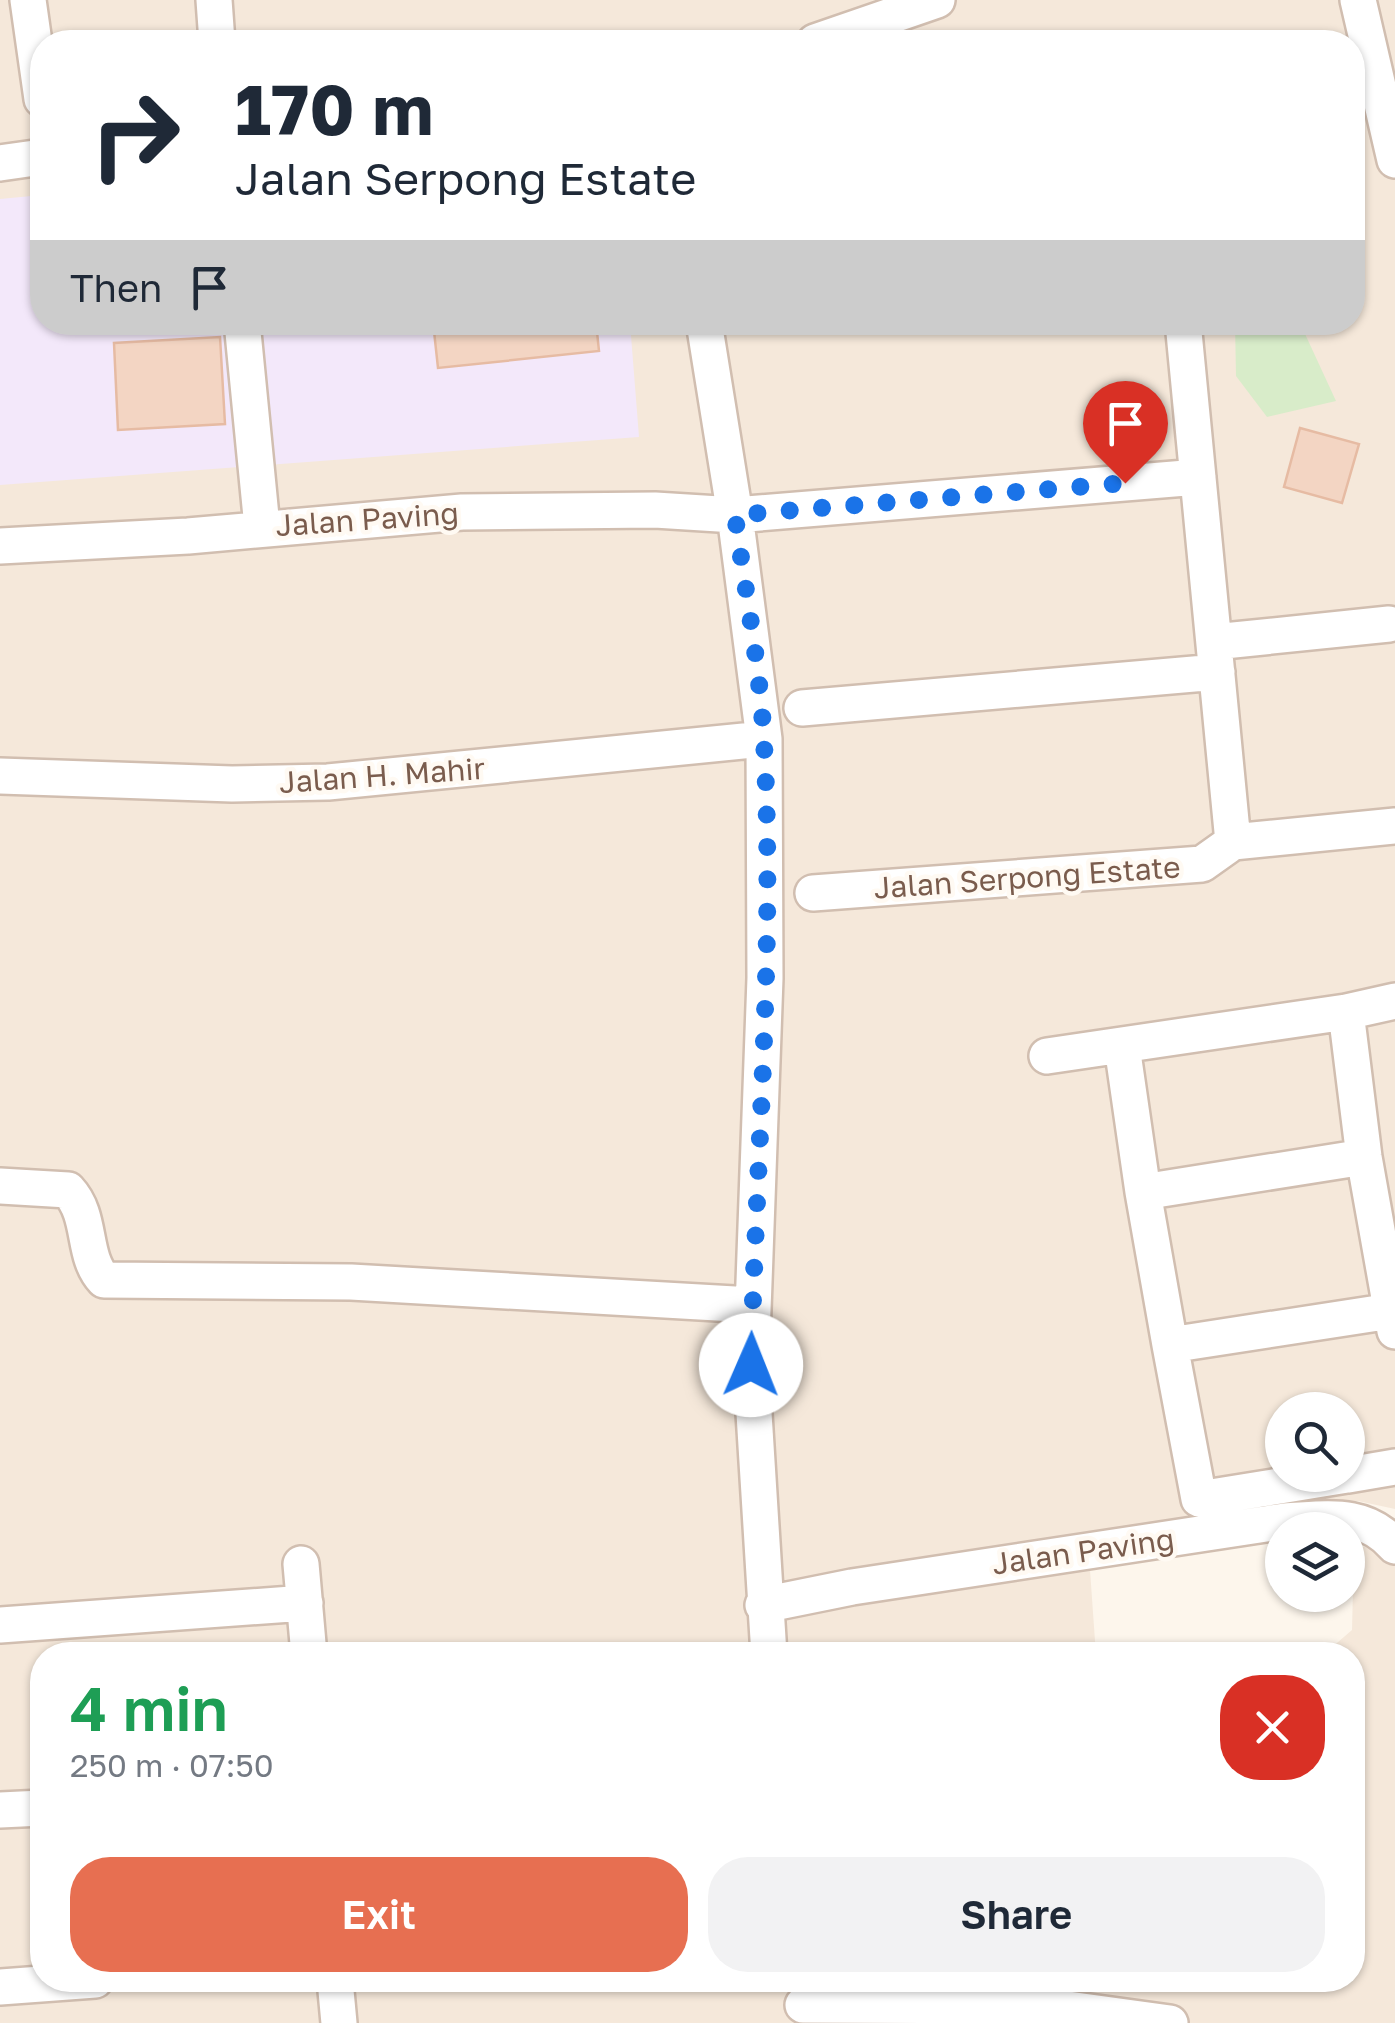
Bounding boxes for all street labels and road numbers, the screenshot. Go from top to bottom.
street label: Jalan Paving [274,495,460,543]
street label: Jalan H. Mahir [278,750,486,800]
street label: Jalan Serpong Estate [872,848,1182,906]
street label: Jalan Paving [990,1520,1176,1582]

